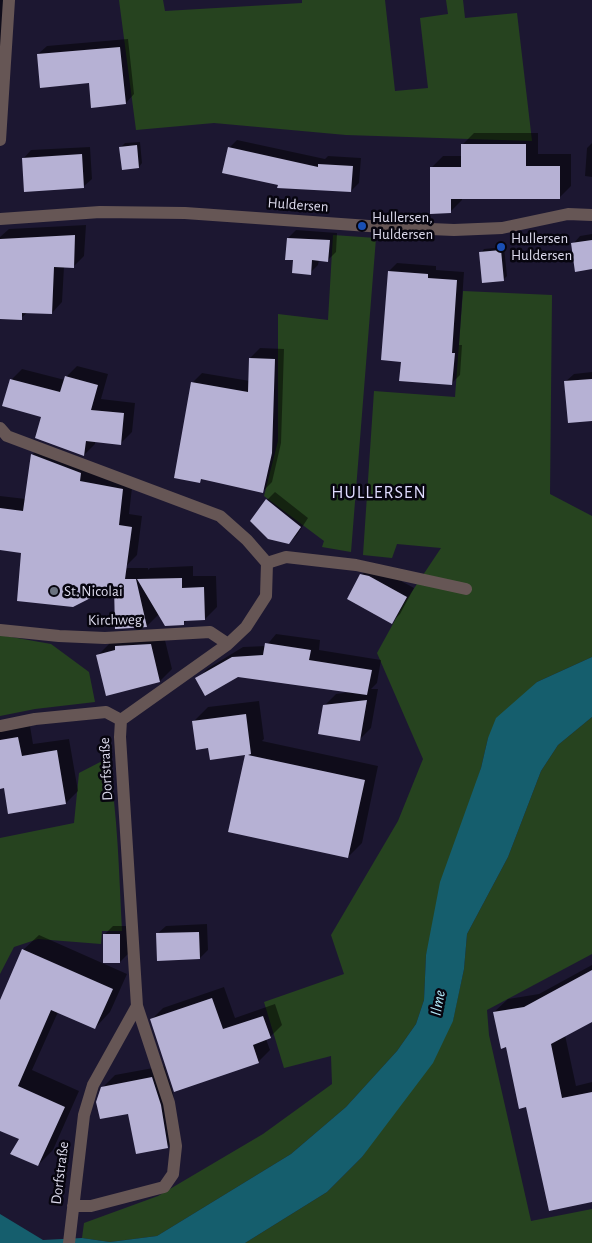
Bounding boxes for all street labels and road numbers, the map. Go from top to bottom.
street label: Huldersen [267,194,329,216]
street label: Kirchweg [88,611,142,629]
street label: Dorfstraße [95,737,117,801]
street label: Dorfstraße [47,1140,73,1206]

